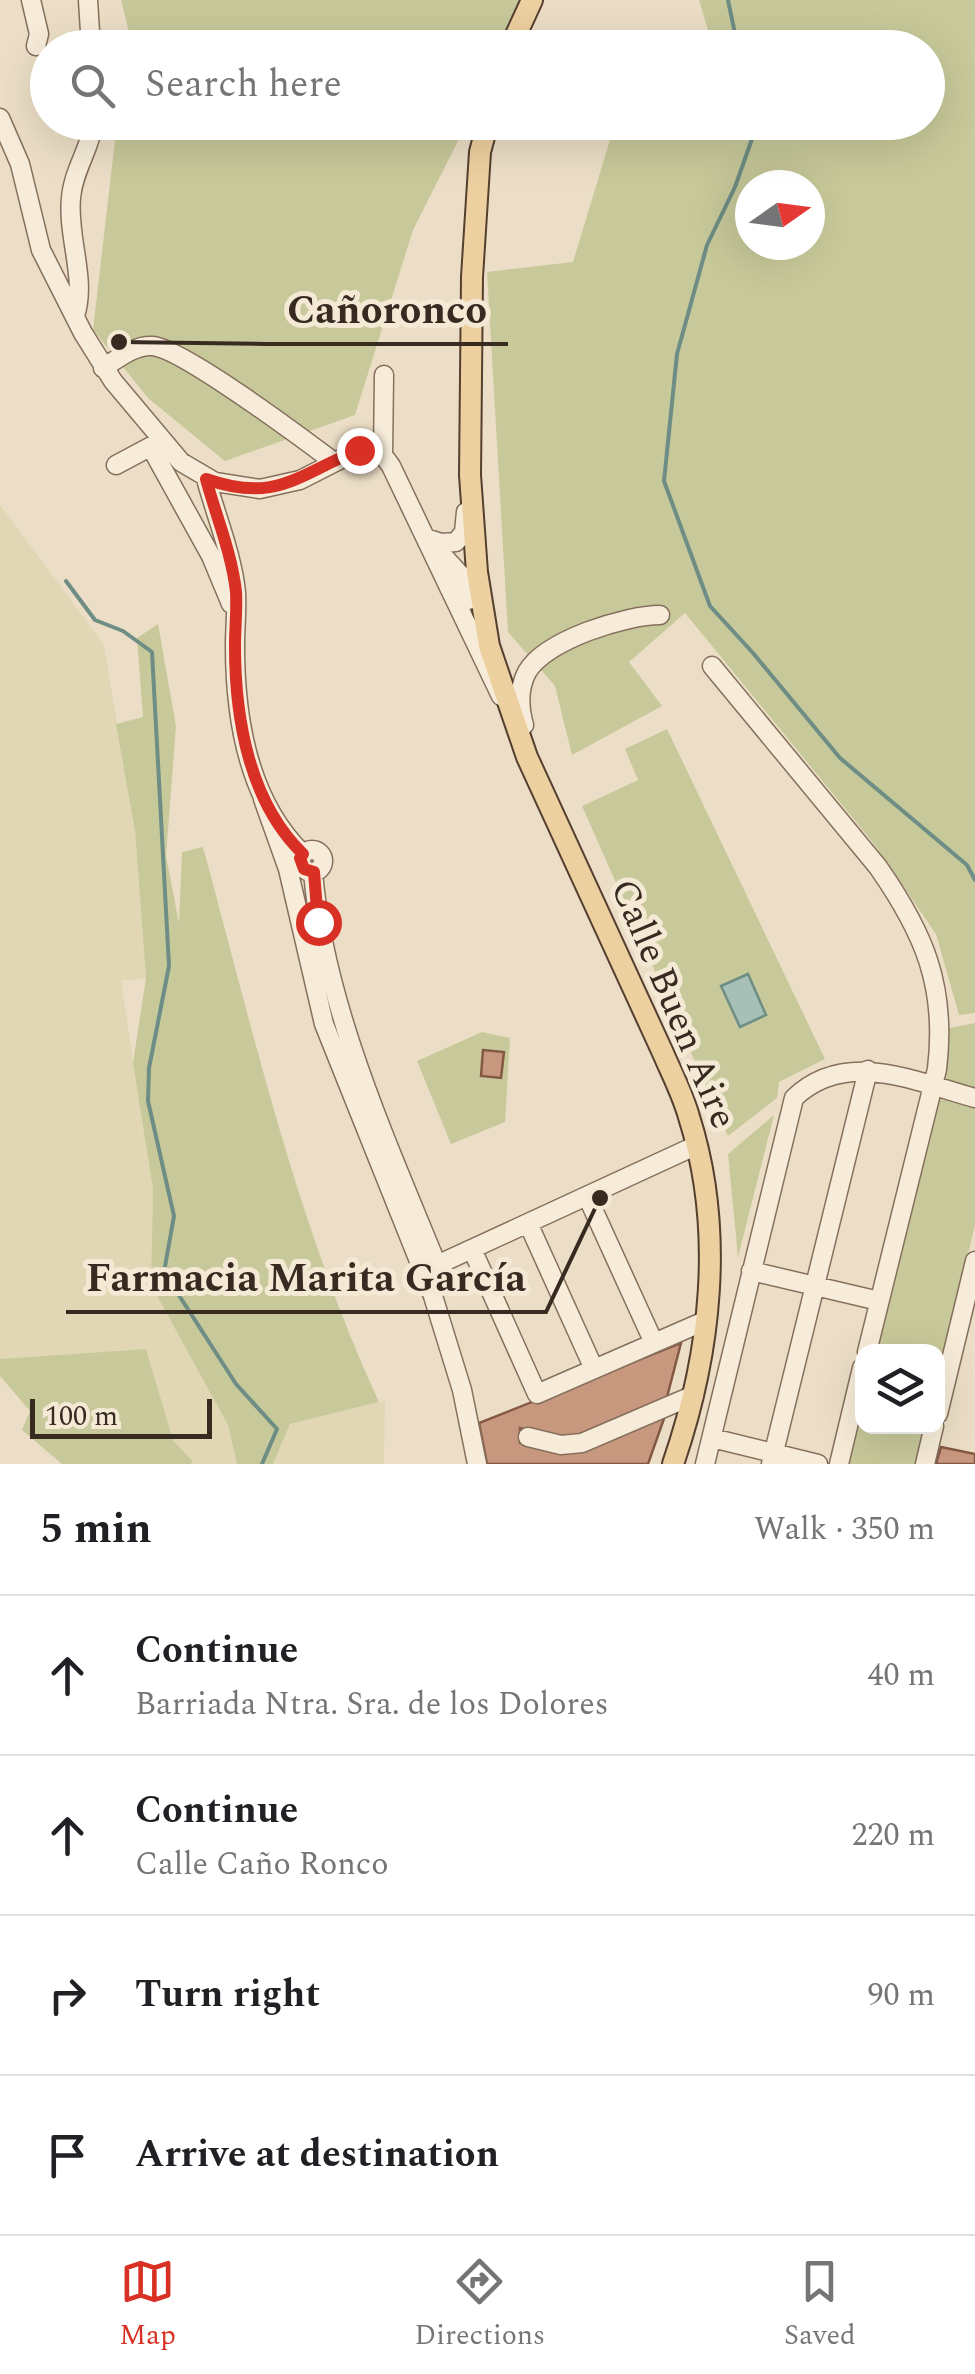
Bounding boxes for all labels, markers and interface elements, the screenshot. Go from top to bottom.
search box [30,30,945,140]
text: Search here [145,56,342,114]
icon: search [65,58,120,113]
north arrow [735,170,825,260]
callout: Cañoronco [267,274,508,344]
text: Cañoronco [287,281,487,342]
route end [337,428,383,474]
street label: Calle Buen Aire [594,870,752,1138]
route start [296,900,342,946]
callout: Farmacia Marita García [66,1242,546,1312]
text: Farmacia Marita García [86,1249,527,1310]
map controls [855,1344,945,1434]
button: layers [855,1344,945,1434]
scale bar [30,1394,212,1438]
text: 100 m [45,1395,118,1438]
text: 5 min [40,1498,152,1561]
text: Walk · 350 m [754,1505,935,1554]
text: Continue [135,1622,298,1680]
icon: ahead [40,1648,95,1703]
text: 40 m [867,1651,935,1700]
text: Barriada Ntra. Sra. de los Dolores [135,1680,609,1729]
text: Continue [135,1782,298,1840]
icon: ahead [40,1808,95,1863]
text: 220 m [851,1811,935,1860]
text: Calle Caño Ronco [135,1840,388,1889]
text: Turn right [135,1966,320,2024]
icon: right [40,1968,95,2023]
text: 90 m [867,1971,935,2020]
text: Arrive at destination [135,2126,499,2184]
icon: arrive [40,2128,95,2183]
tab: Map [119,2254,176,2357]
tab: Directions [414,2254,545,2357]
tab: Saved [784,2254,856,2357]

